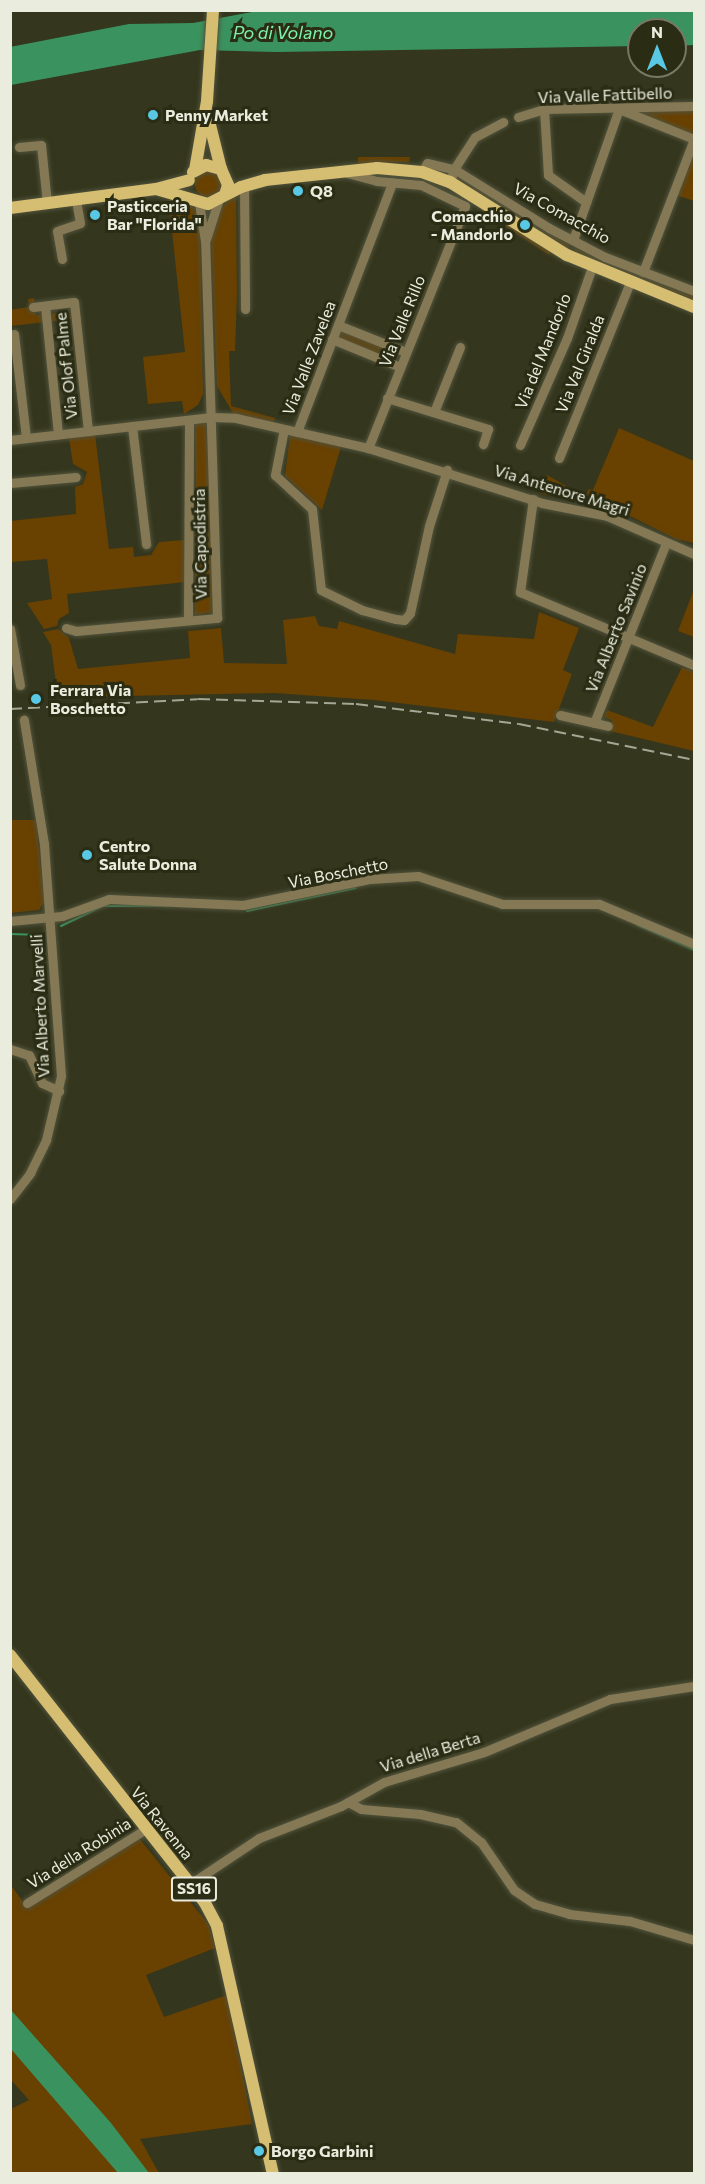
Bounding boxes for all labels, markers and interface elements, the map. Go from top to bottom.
north arrow [627,18,687,78]
water label: Po di Volano [233,21,333,43]
text: N [651,22,663,41]
street label: Via Valle Fattibello [537,83,673,107]
place label: Penny Market [165,105,268,125]
marker: Penny Market [146,108,160,122]
street label: Via Comacchio [510,178,614,248]
place label: Q8 [310,181,333,201]
marker: Q8 [291,184,305,198]
place label: Pasticceria Bar "Florida" [107,196,202,234]
place label: Comacchio - Mandorlo [431,206,513,244]
marker: Pasticceria Bar "Florida" [88,208,102,222]
marker: Comacchio - Mandorlo [518,218,532,232]
street label: Via Valle Rillo [375,272,429,370]
street label: Via del Mandorlo [511,290,575,412]
street label: Via Valle Zavelea [278,298,340,418]
street label: Via Olof Palme [51,312,81,420]
street label: Via Val Giralda [552,312,608,416]
street label: Via Antenore Magri [492,460,632,520]
street label: Via Capodistria [189,488,211,600]
street label: Via Alberto Savinio [581,561,651,695]
place label: Ferrara Via Boschetto [50,680,131,718]
marker: Ferrara Via Boschetto [27,690,45,708]
place label: Centro Salute Donna [99,836,197,874]
marker: Centro Salute Donna [80,848,94,862]
street label: Via Boschetto [286,854,390,892]
street label: Via Alberto Marvelli [27,934,53,1078]
street label: Via della Berta [378,1728,482,1776]
street label: Via Ravenna [127,1783,197,1863]
street label: Via della Robinia [24,1813,134,1893]
road number: SS16 [170,1877,218,1901]
place label: Borgo Garbini [271,2141,373,2161]
marker: Borgo Garbini [252,2144,266,2158]

